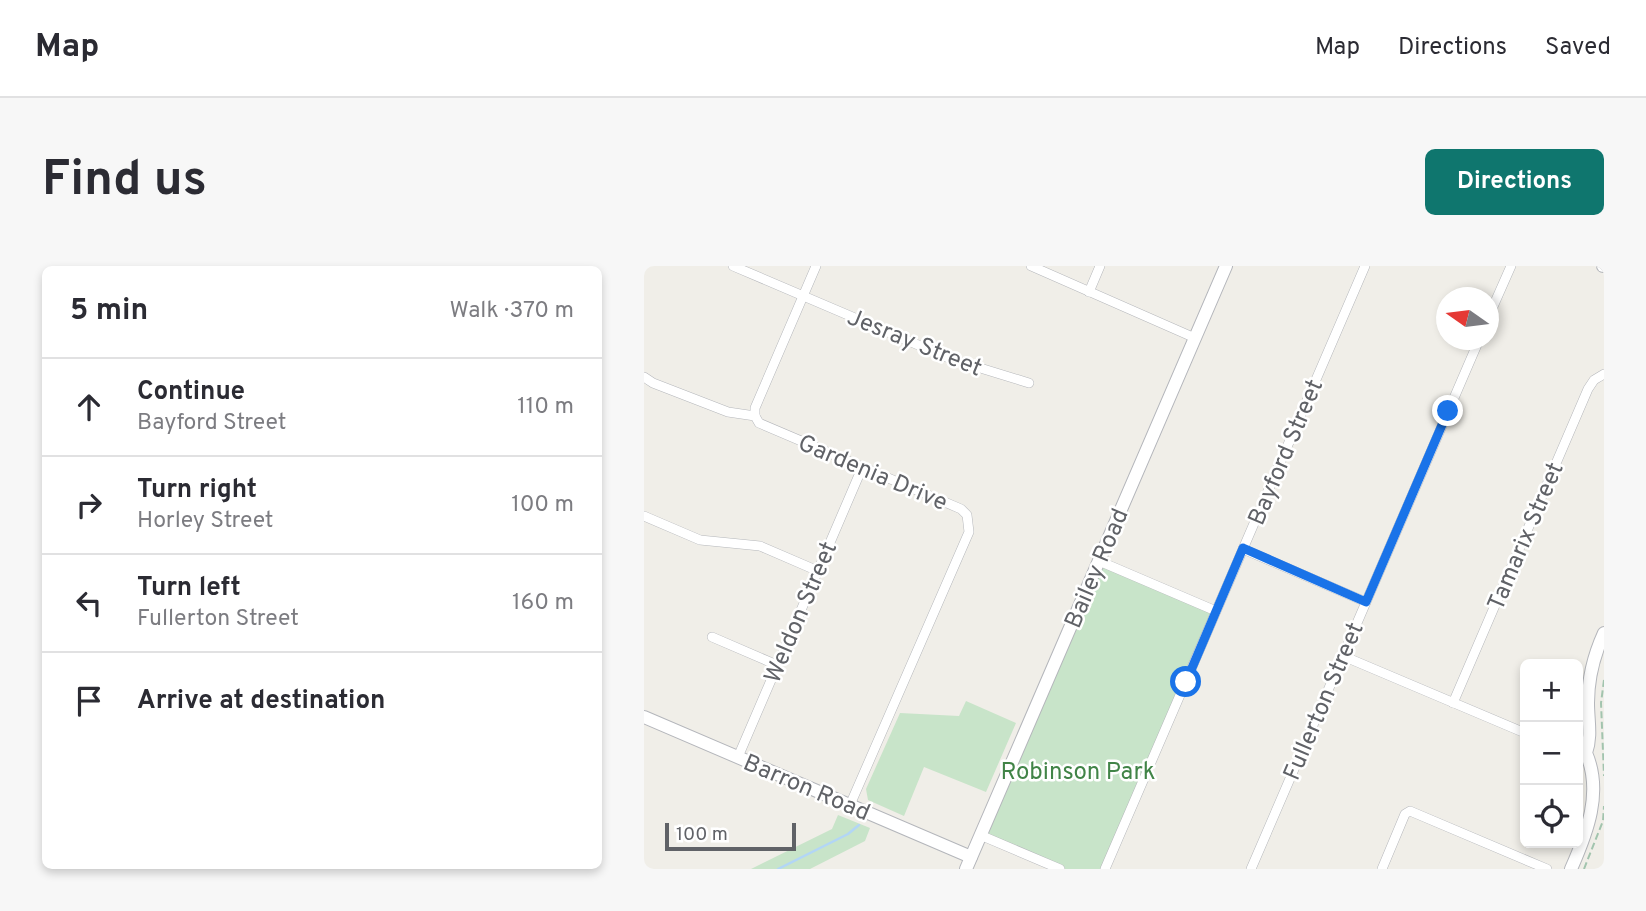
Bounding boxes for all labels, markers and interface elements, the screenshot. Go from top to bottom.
text: Map [35,27,99,69]
text: Map [1315,33,1360,63]
text: Directions [1398,33,1507,63]
text: Saved [1545,33,1611,63]
button: Directions [1425,149,1604,215]
text: Find us [42,151,207,213]
north arrow [1436,287,1499,350]
text: 5 min [70,293,148,330]
text: Walk · 370 m [450,297,574,326]
street label: Jesray Street [842,303,986,385]
street label: Bayford Street [1243,375,1331,530]
text: Continue [137,376,245,409]
icon: ahead [70,388,108,426]
text: 110 m [517,393,574,422]
route end [1432,395,1463,426]
text: Bayford Street [137,409,286,438]
street label: Gardenia Drive [793,429,952,519]
street label: Tamarix Street [1482,458,1572,615]
text: Turn right [137,474,257,507]
icon: right [70,486,108,524]
text: 100 m [511,491,574,520]
street label: Bailey Road [1059,504,1137,633]
text: Horley Street [137,507,274,536]
street label: Weldon Street [759,537,845,688]
text: Turn left [137,572,241,605]
icon: left [70,584,108,622]
text: 160 m [512,589,574,618]
text: Fullerton Street [137,605,299,634]
street label: Fullerton Street [1278,618,1372,785]
map controls [1520,659,1583,848]
button: + [1520,659,1583,722]
route start [1170,666,1201,697]
icon: arrive [70,682,108,720]
text: Arrive at destination [137,685,385,718]
button: − [1520,722,1583,785]
street label: Barron Road [738,749,874,829]
park label: Robinson Park [1001,758,1155,788]
button: locate [1520,785,1583,848]
scale bar [665,820,796,852]
text: 100 m [676,823,728,847]

